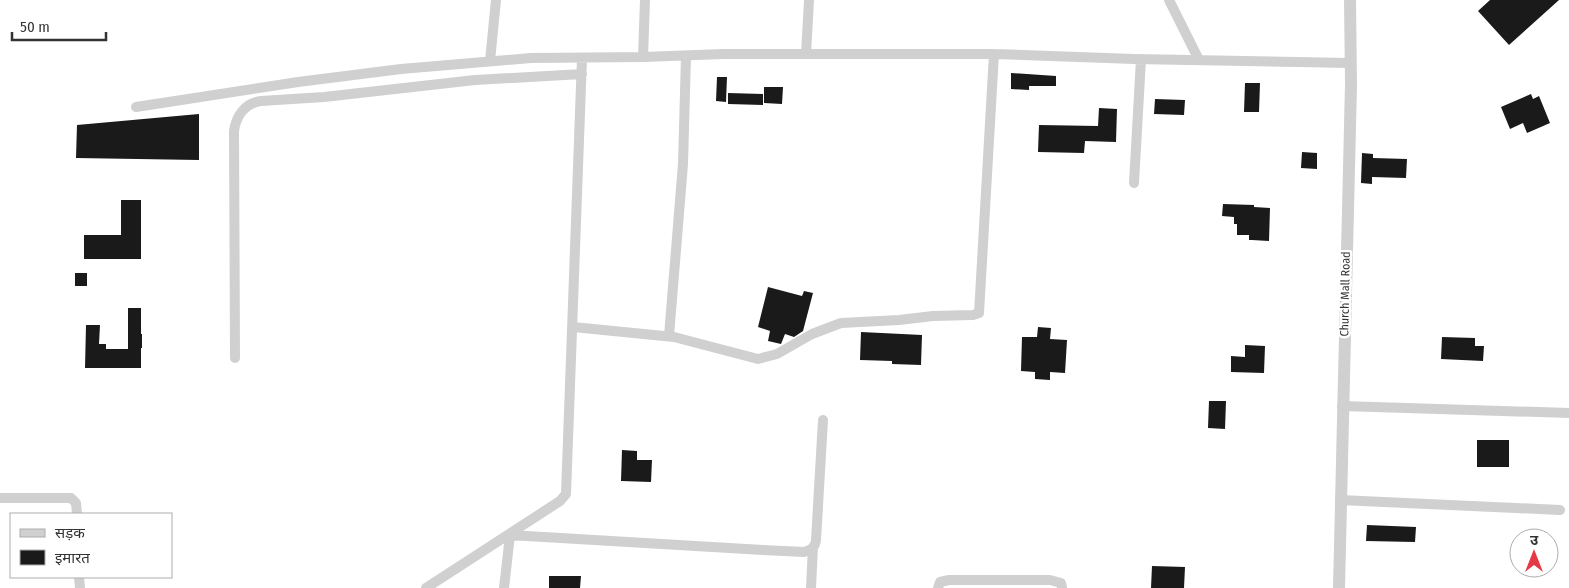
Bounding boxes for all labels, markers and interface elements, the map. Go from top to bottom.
scale bar [12,10,106,42]
text: 50 m [20,18,50,36]
street label: Church Mall Road [1337,251,1353,337]
legend [10,513,172,578]
text: सड़क [55,524,85,542]
north arrow [1509,528,1559,578]
text: उ [1530,532,1539,549]
text: इमारत [55,549,90,567]

